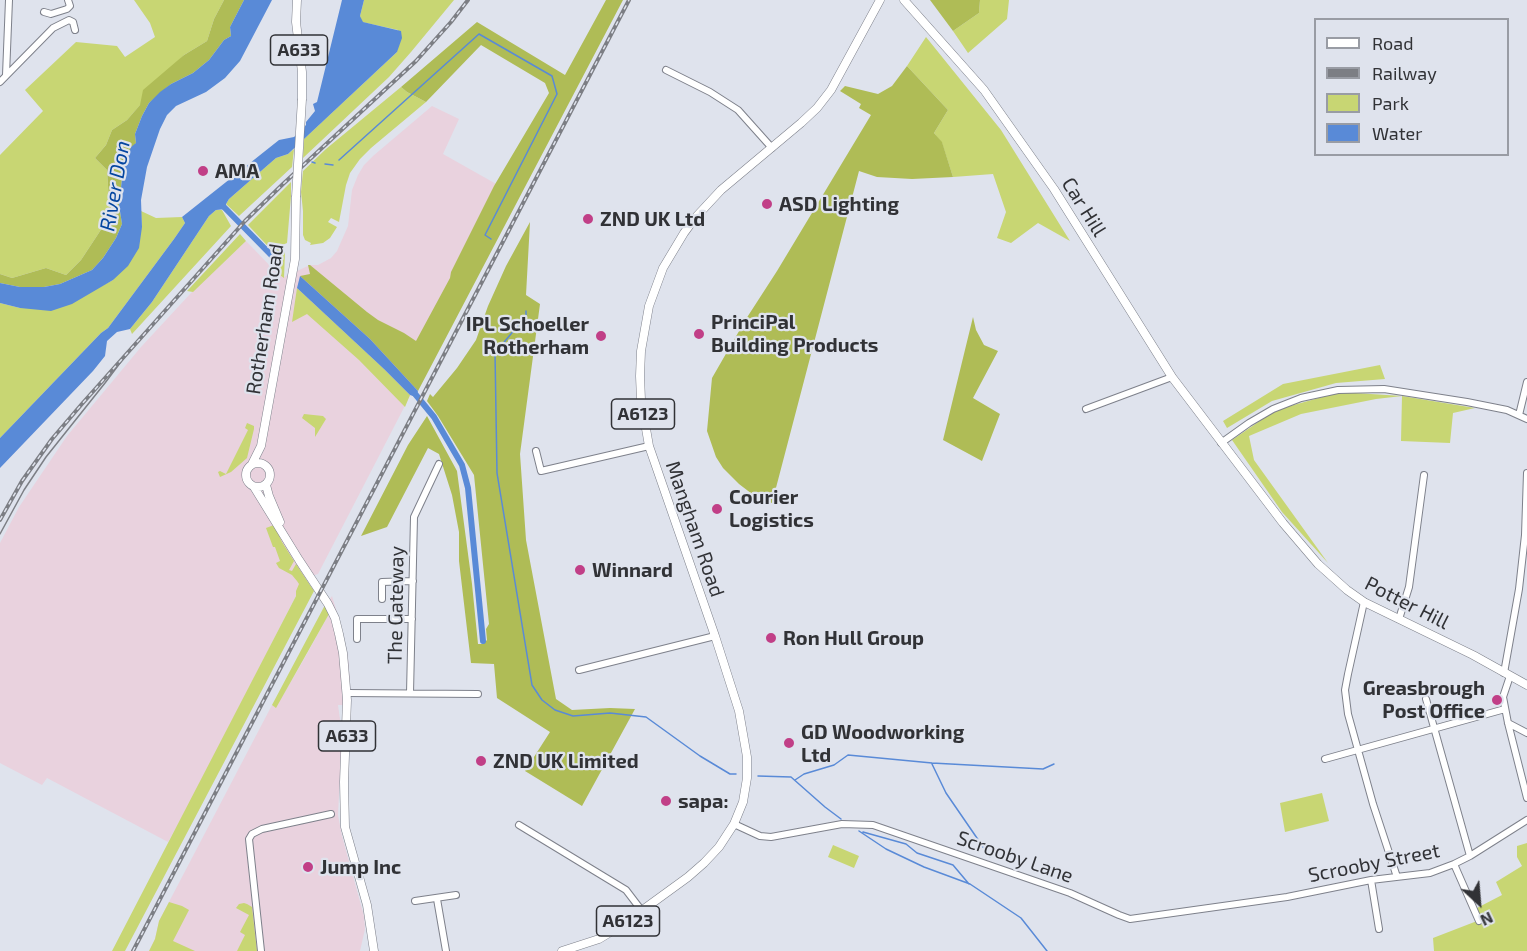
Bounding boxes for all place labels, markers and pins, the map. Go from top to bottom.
place label: AMA [215,159,259,183]
marker: AMA [196,164,210,178]
place label: ASD Lighting [779,192,899,216]
marker: ASD Lighting [760,197,774,211]
place label: ZND UK Ltd [600,207,705,231]
marker: ZND UK Ltd [581,212,595,226]
place label: PrinciPal Building Products [711,310,878,357]
place label: IPL Schoeller Rotherham [466,312,589,359]
marker: PrinciPal Building Products [692,327,706,341]
marker: IPL Schoeller Rotherham [594,329,608,343]
place label: Courier Logistics [729,485,814,532]
marker: Courier Logistics [710,502,724,516]
place label: Winnard [592,558,673,582]
marker: Winnard [573,563,587,577]
place label: Ron Hull Group [783,626,924,650]
marker: Ron Hull Group [764,631,778,645]
place label: Greasbrough Post Office [1363,676,1485,723]
marker: Greasbrough Post Office [1490,693,1504,707]
place label: GD Woodworking Ltd [801,720,964,767]
marker: GD Woodworking Ltd [782,736,796,750]
place label: ZND UK Limited [493,749,639,773]
marker: ZND UK Limited [474,754,488,768]
place label: sapa: [678,789,729,813]
marker: sapa: [659,794,673,808]
place label: Jump Inc [320,855,401,879]
marker: Jump Inc [301,860,315,874]

